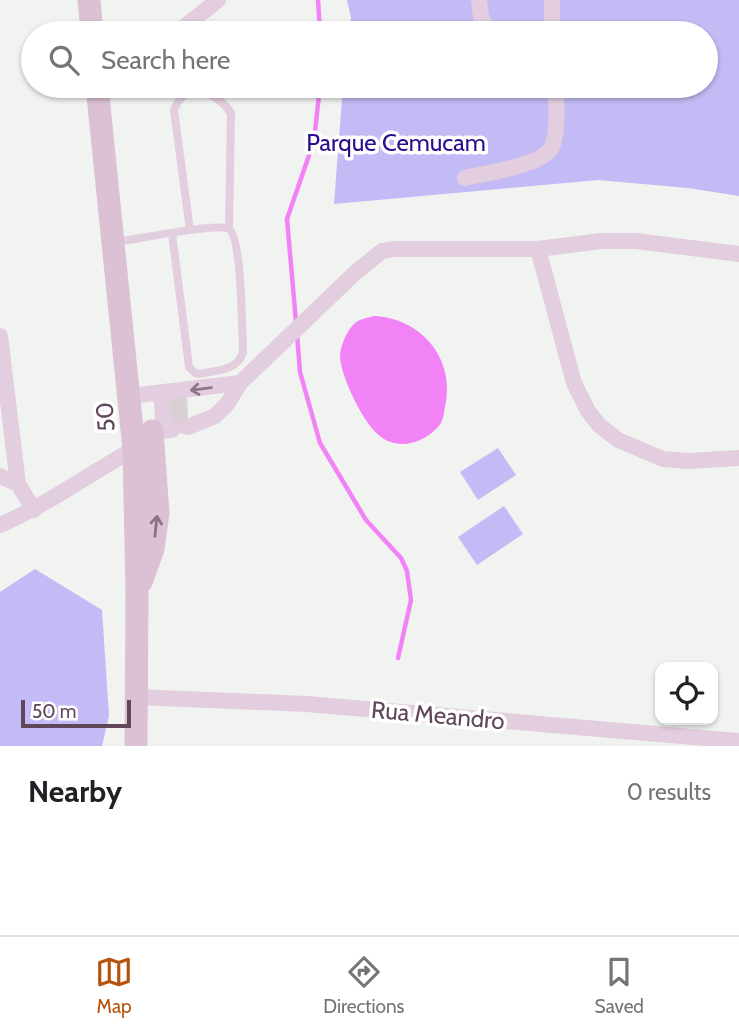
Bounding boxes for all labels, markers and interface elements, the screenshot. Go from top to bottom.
search box [21,21,718,98]
icon: search [45,41,83,79]
text: Search here [101,44,230,76]
park label: Parque Cemucam [306,128,486,157]
one-way arrow [190,382,212,395]
street label: 50 [89,401,121,433]
one-way arrow [150,516,163,538]
map controls [655,662,718,725]
button: locate [655,662,718,725]
street label: Rua Meandro [370,695,506,735]
scale bar [21,697,131,729]
text: 50 m [32,700,76,723]
text: Nearby [28,773,122,810]
text: 0 results [627,778,711,806]
tab: Map [95,953,133,1018]
tab: Directions [323,953,404,1018]
tab: Saved [595,953,644,1018]

